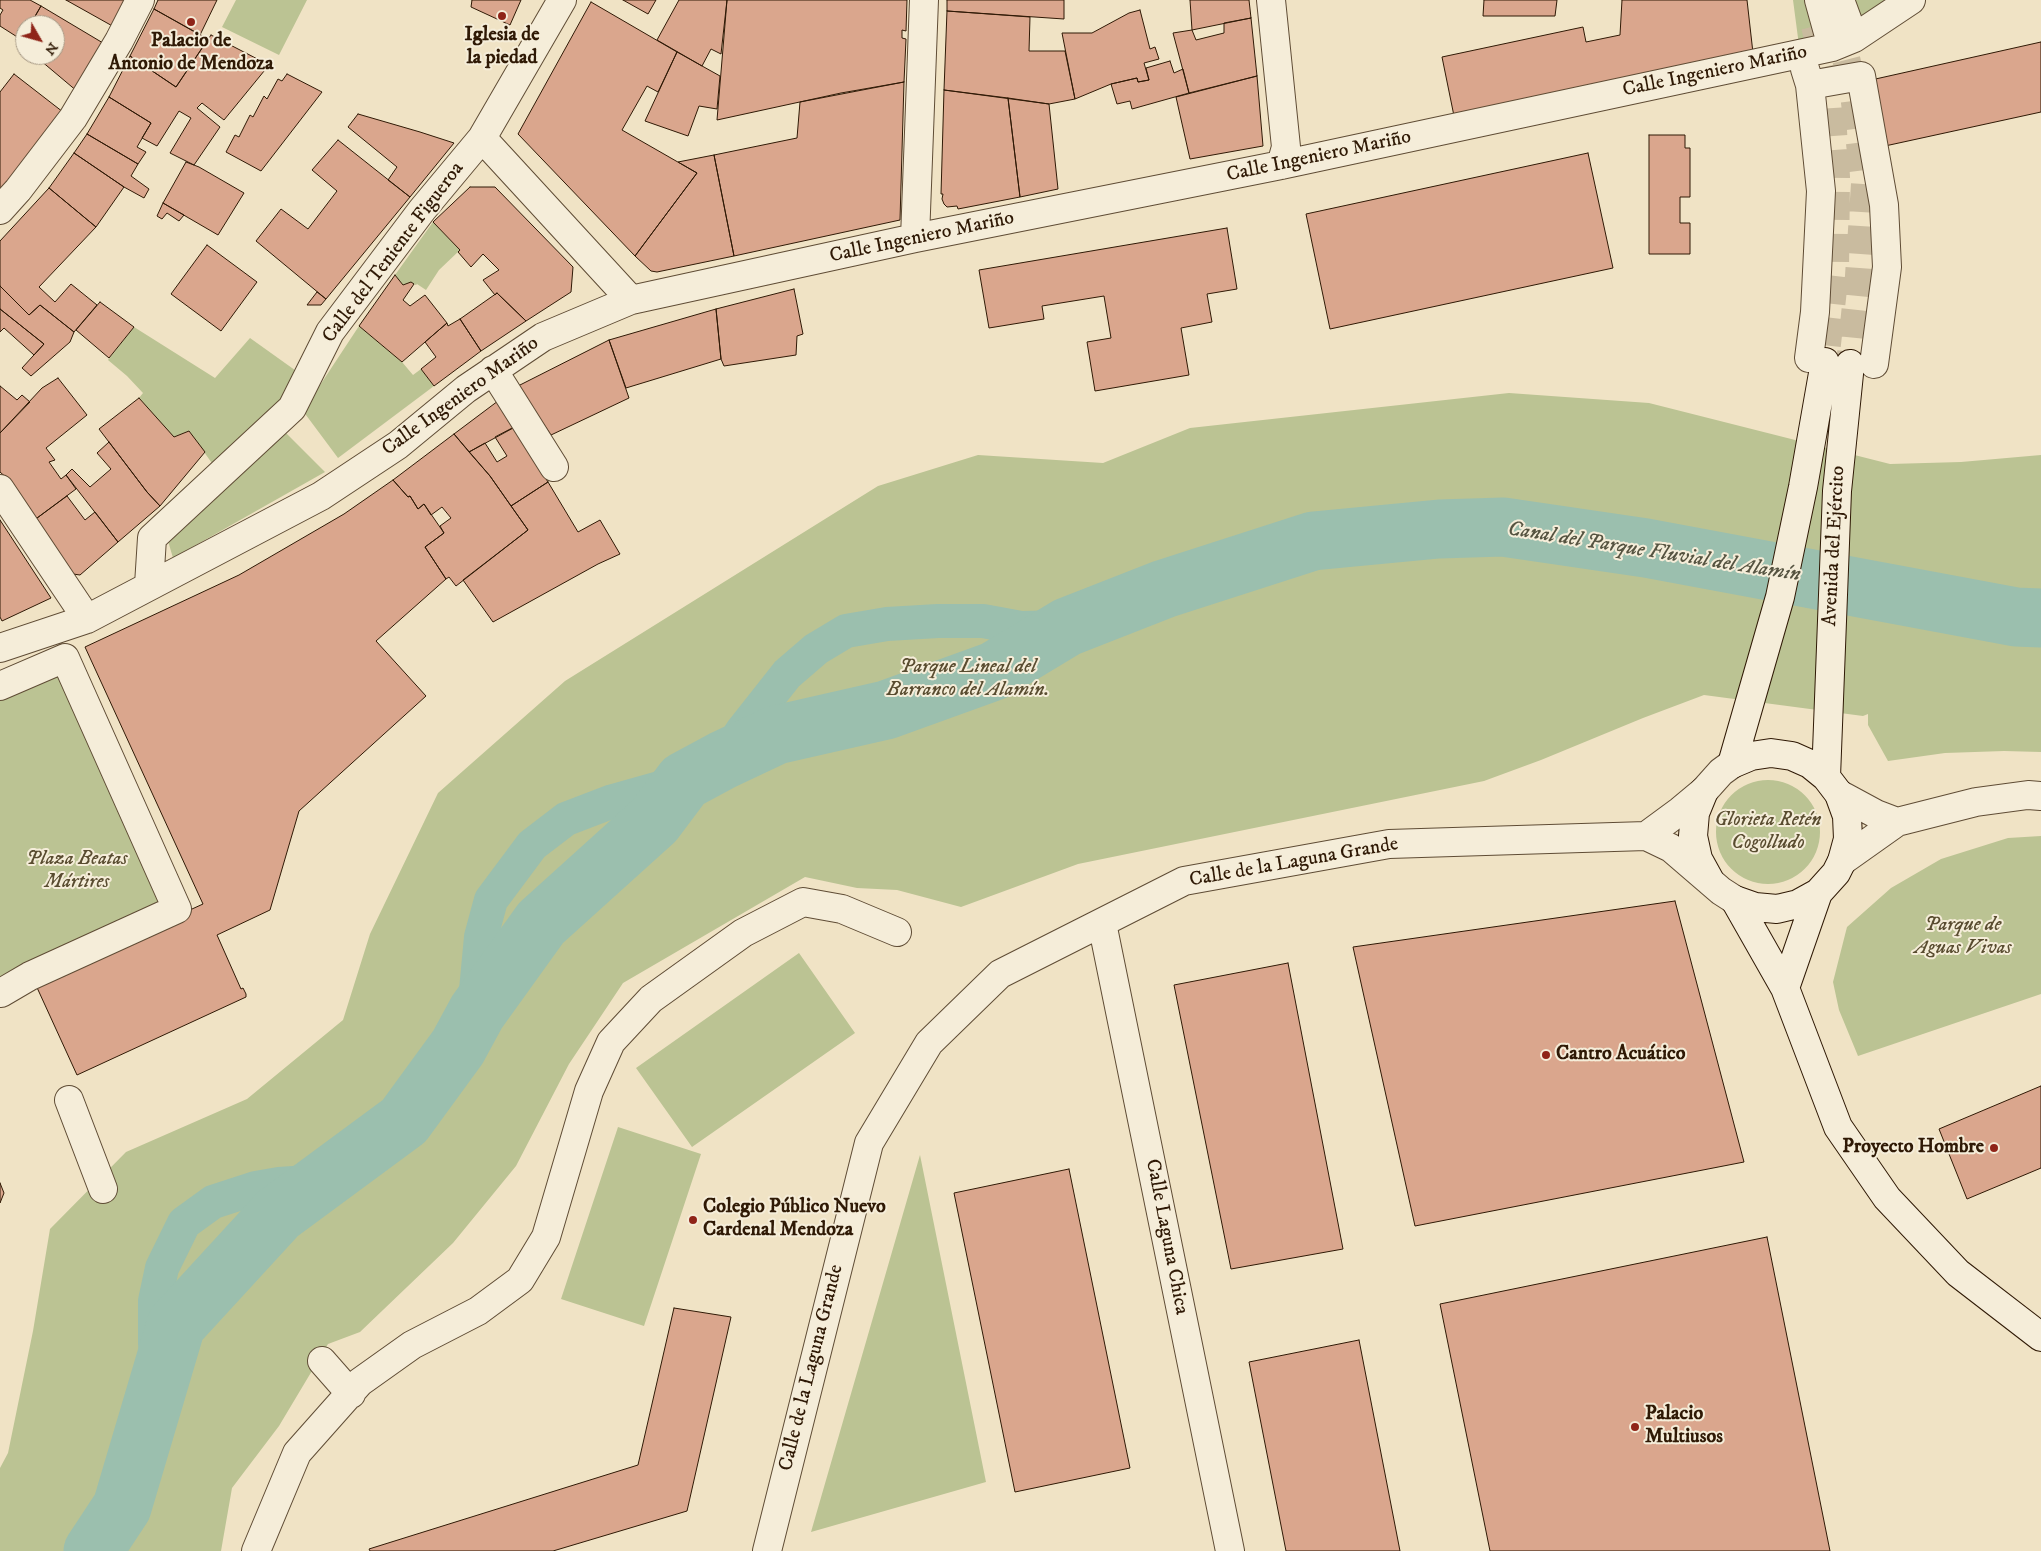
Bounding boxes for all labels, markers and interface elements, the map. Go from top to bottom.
marker: Iglesia de la piedad [496,10,508,22]
north arrow [15,15,65,65]
marker: Palacio de Antonio de Mendoza [185,16,197,28]
place label: Iglesia de la piedad [464,24,540,71]
place label: Palacio de Antonio de Mendoza [109,30,273,77]
text: N [40,39,62,59]
street label: Calle Ingeniero Mariño [1621,41,1809,103]
street label: Calle Ingeniero Mariño [1225,126,1413,188]
street label: Calle del Teniente Figueroa [318,158,470,348]
street label: Calle Ingeniero Mariño [828,207,1016,269]
street label: Calle Ingeniero Mariño [378,332,544,462]
street label: Avenida del Ejército [1819,465,1851,627]
water label: Canal del Parque Fluvial del Alamín [1506,517,1802,589]
park label: Parque Lineal del Barranco del Alamín. [887,656,1049,703]
park label: Glorieta Retén Cogolludo [1714,809,1822,856]
street label: Calle de la Laguna Grande [1188,833,1400,893]
park label: Plaza Beatas Mártires [26,848,128,895]
park label: Parque de Aguas Vivas [1914,914,2012,961]
place label: Cantro Acuático [1556,1043,1685,1067]
marker: Cantro Acuático [1540,1049,1552,1061]
place label: Proyecto Hombre [1842,1136,1984,1160]
marker: Proyecto Hombre [1988,1142,2000,1154]
street label: Calle Laguna Chica [1139,1157,1193,1317]
place label: Colegio Público Nuevo Cardenal Mendoza [703,1196,886,1243]
marker: Colegio Público Nuevo Cardenal Mendoza [687,1214,699,1226]
street label: Calle de la Laguna Grande [775,1262,849,1474]
place label: Palacio Multiusos [1645,1403,1723,1450]
marker: Palacio Multiusos [1629,1421,1641,1433]

